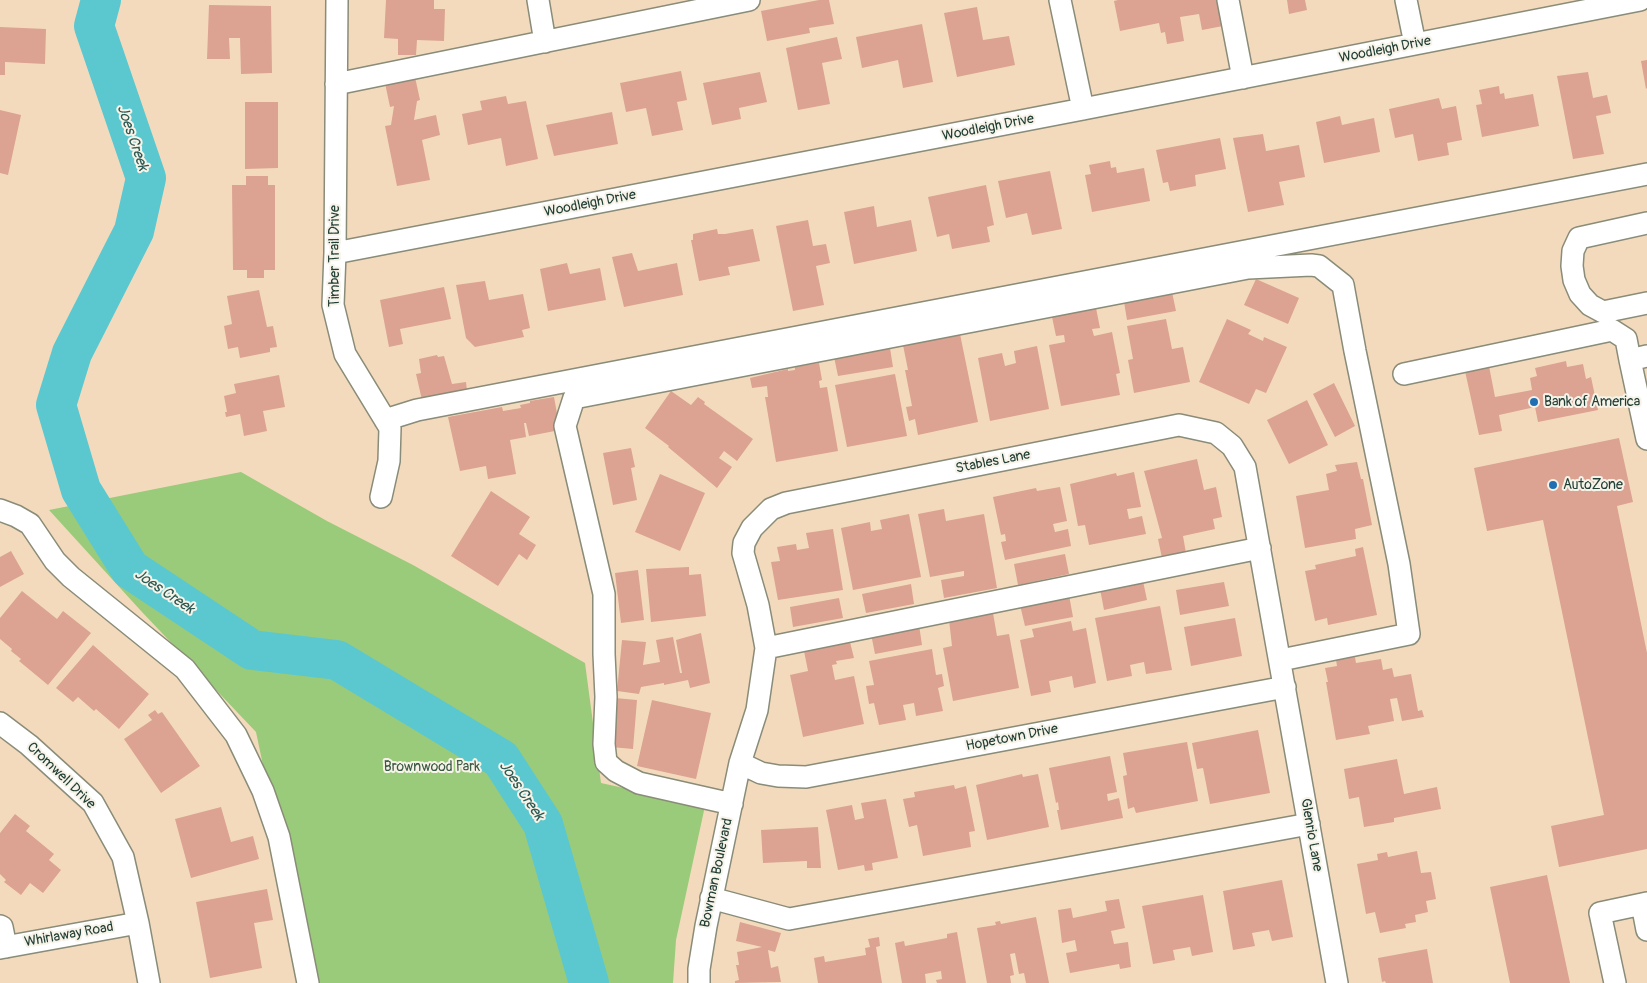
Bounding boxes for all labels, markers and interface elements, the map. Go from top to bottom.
street label: Woodleigh Drive [1338,33,1432,67]
water label: Joes Creek [112,103,152,173]
street label: Woodleigh Drive [941,111,1035,145]
street label: Woodleigh Drive [543,187,637,221]
street label: Timber Trail Drive [327,205,343,307]
place label: Bank of America [1544,394,1640,410]
marker: Bank of America [1528,396,1540,408]
street label: Stables Lane [954,447,1032,477]
place label: AutoZone [1563,477,1623,493]
marker: AutoZone [1547,479,1559,491]
water label: Joes Creek [131,566,197,618]
street label: Hopetown Drive [965,721,1059,755]
street label: Cromwell Drive [23,739,99,813]
water label: Joes Creek [495,758,547,824]
park label: Brownwood Park [384,759,480,775]
street label: Glenrio Lane [1296,797,1326,873]
street label: Bowman Boulevard [697,817,737,929]
street label: Whirlaway Road [23,919,115,951]

